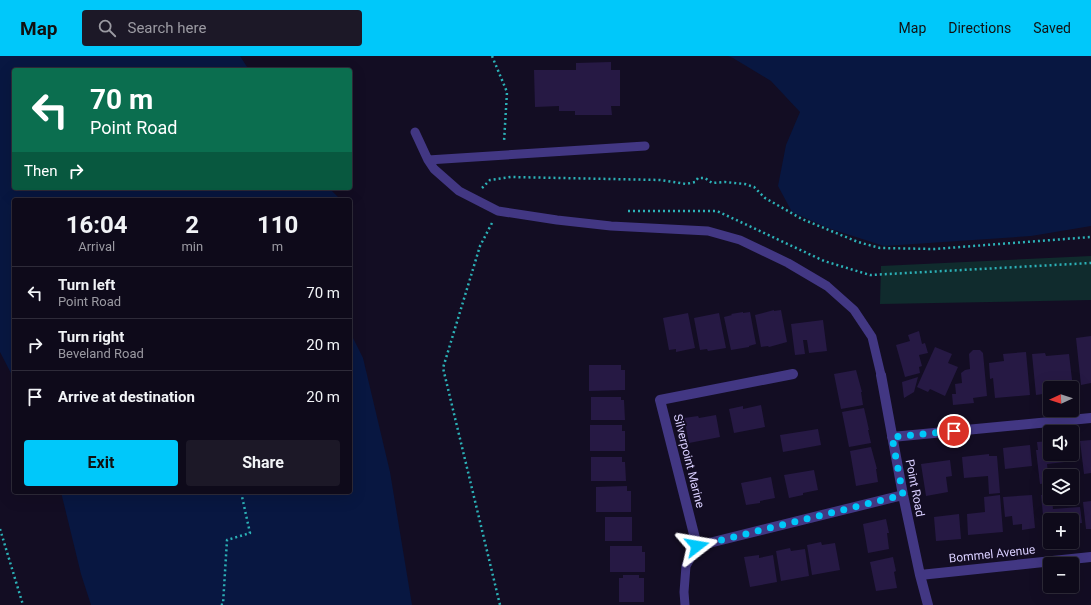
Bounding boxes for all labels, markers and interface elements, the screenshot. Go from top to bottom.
search box [82,10,362,46]
text: Map [20,17,58,40]
icon: search [96,17,118,39]
text: Search here [128,19,206,37]
text: Map [899,20,926,36]
text: Directions [948,20,1011,36]
text: Saved [1033,20,1071,36]
text: 70 m [90,83,153,116]
icon: left [24,84,76,136]
text: Point Road [90,117,177,138]
icon: right [65,160,87,182]
text: Then [24,162,57,180]
text: 16:04 [66,211,128,239]
text: 2 [185,211,199,239]
text: 110 [257,211,298,239]
text: Arrival [78,239,115,254]
text: min [181,239,203,254]
text: m [272,239,283,254]
text: Turn left [58,276,115,294]
icon: left [24,282,46,304]
text: 70 m [306,284,340,302]
text: Point Road [58,294,121,309]
text: Turn right [58,328,124,346]
icon: right [24,334,46,356]
text: 20 m [306,336,340,354]
text: Beveland Road [58,346,144,361]
north arrow [1043,381,1079,417]
map controls [1043,381,1079,593]
icon: arrive [24,386,46,408]
text: Arrive at destination [58,388,195,406]
text: 20 m [306,388,340,406]
street label: Silverpoint Marine [671,413,707,509]
pin [937,414,971,448]
icon: arrive [943,420,965,442]
button: sound [1043,425,1079,461]
button: Exit [24,440,178,486]
button: Share [186,440,340,486]
street label: Point Road [903,458,927,518]
button: layers [1043,469,1079,505]
button: + [1043,513,1079,549]
position arrow [676,525,718,567]
street label: Bommel Avenue [948,542,1036,566]
button: − [1043,557,1079,593]

